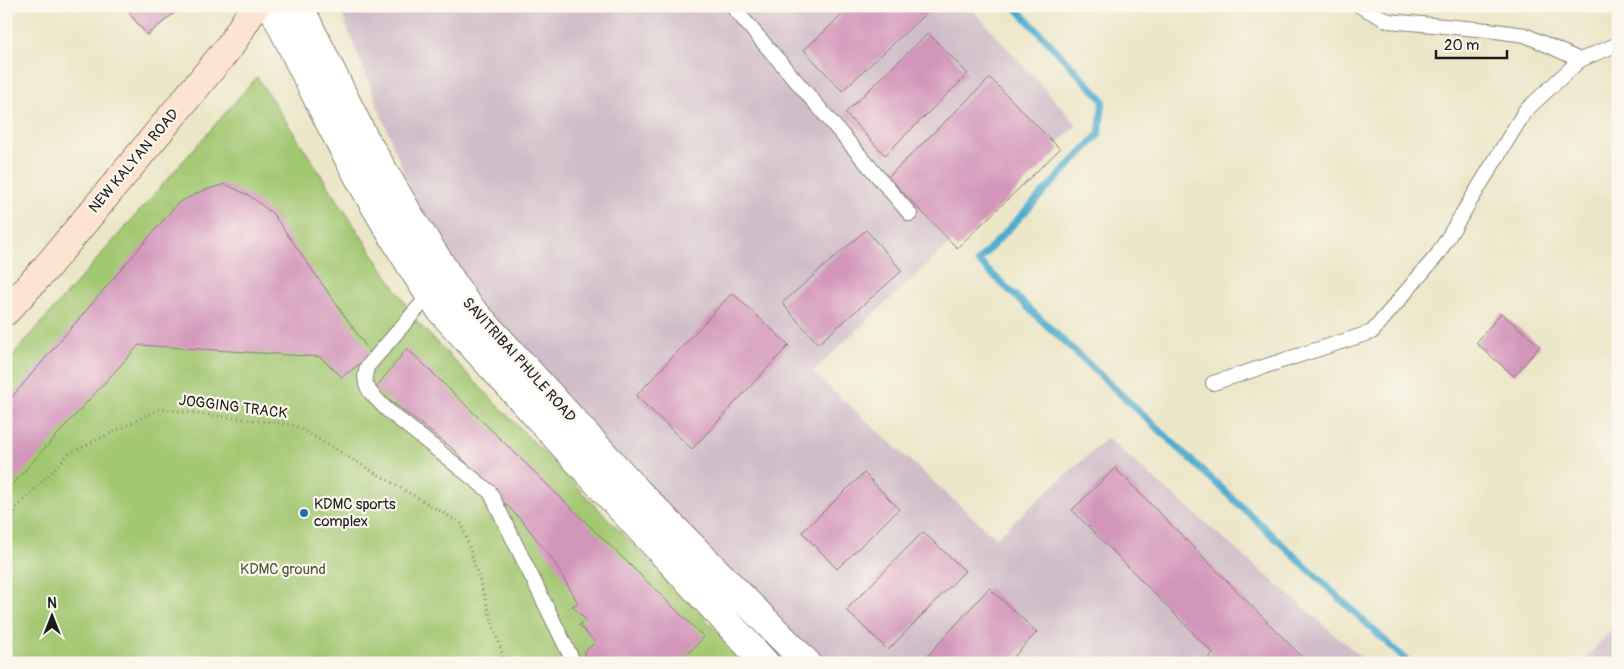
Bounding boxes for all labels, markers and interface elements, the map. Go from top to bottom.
scale bar [1436,28,1508,60]
text: 20 m [1444,36,1479,55]
street label: NEW KALYAN ROAD [85,105,183,217]
street label: SAVITRIBAI PHULE ROAD [458,294,580,426]
street label: JOGGING TRACK [178,391,288,423]
place label: KDMC sports complex [314,495,396,531]
marker: KDMC sports complex [298,507,310,519]
park label: KDMC ground [240,560,326,579]
north arrow [28,592,78,642]
text: N [47,595,57,612]

